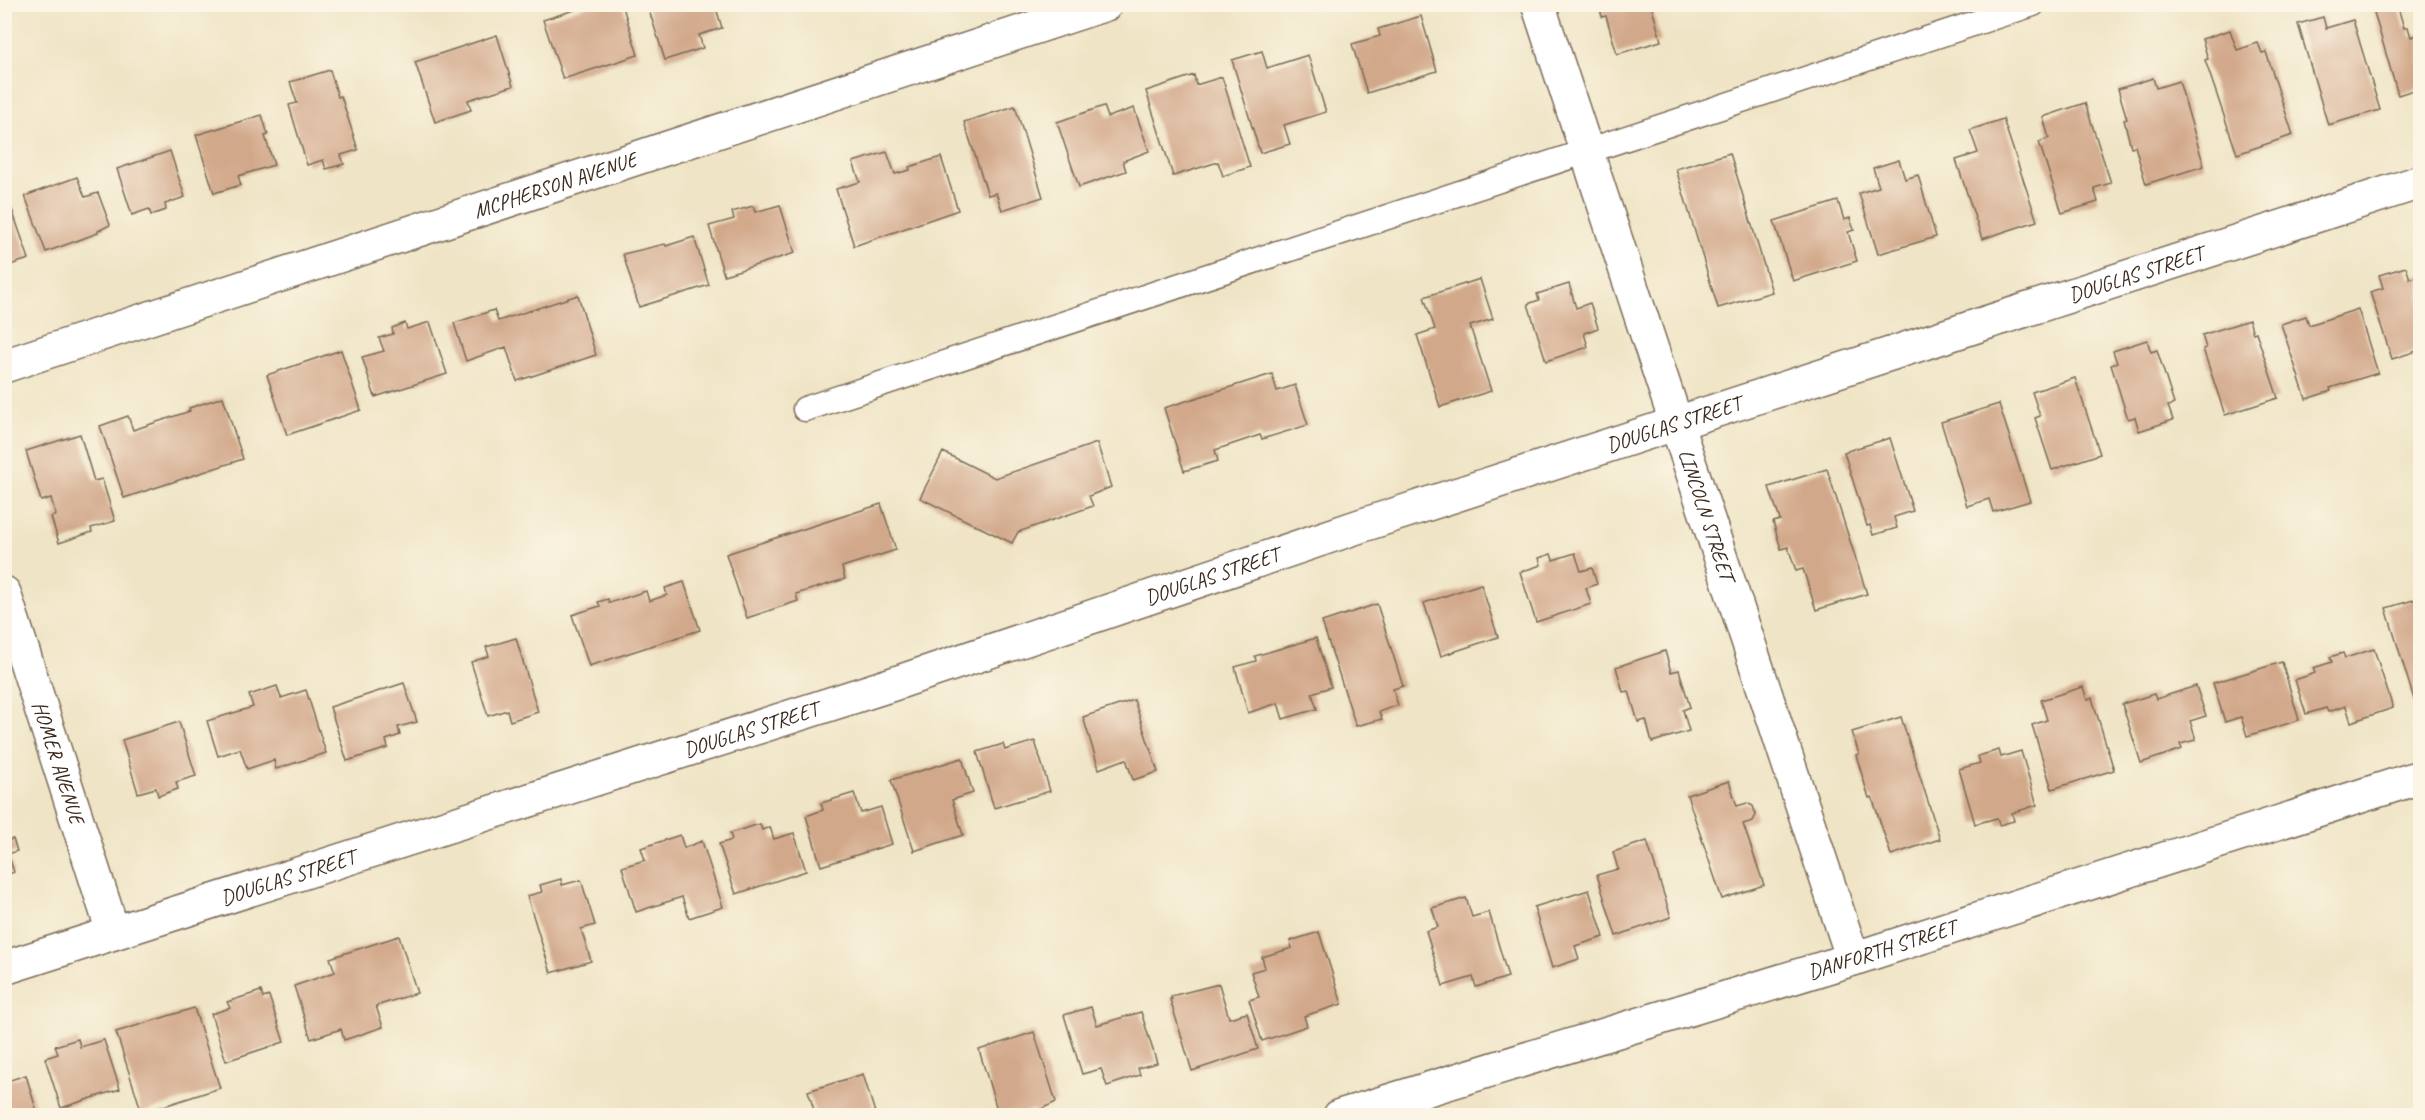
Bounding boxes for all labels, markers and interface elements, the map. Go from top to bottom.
street label: MCPHERSON AVENUE [470,145,642,224]
street label: DOUGLAS STREET [2065,239,2211,308]
street label: DOUGLAS STREET [1603,389,1749,458]
street label: LINCOLN STREET [1673,446,1742,589]
street label: DOUGLAS STREET [1142,540,1287,611]
street label: DOUGLAS STREET [680,694,826,763]
street label: HOMER AVENUE [27,698,91,829]
street label: DOUGLAS STREET [217,842,363,911]
street label: DANFORTH STREET [1805,912,1963,985]

